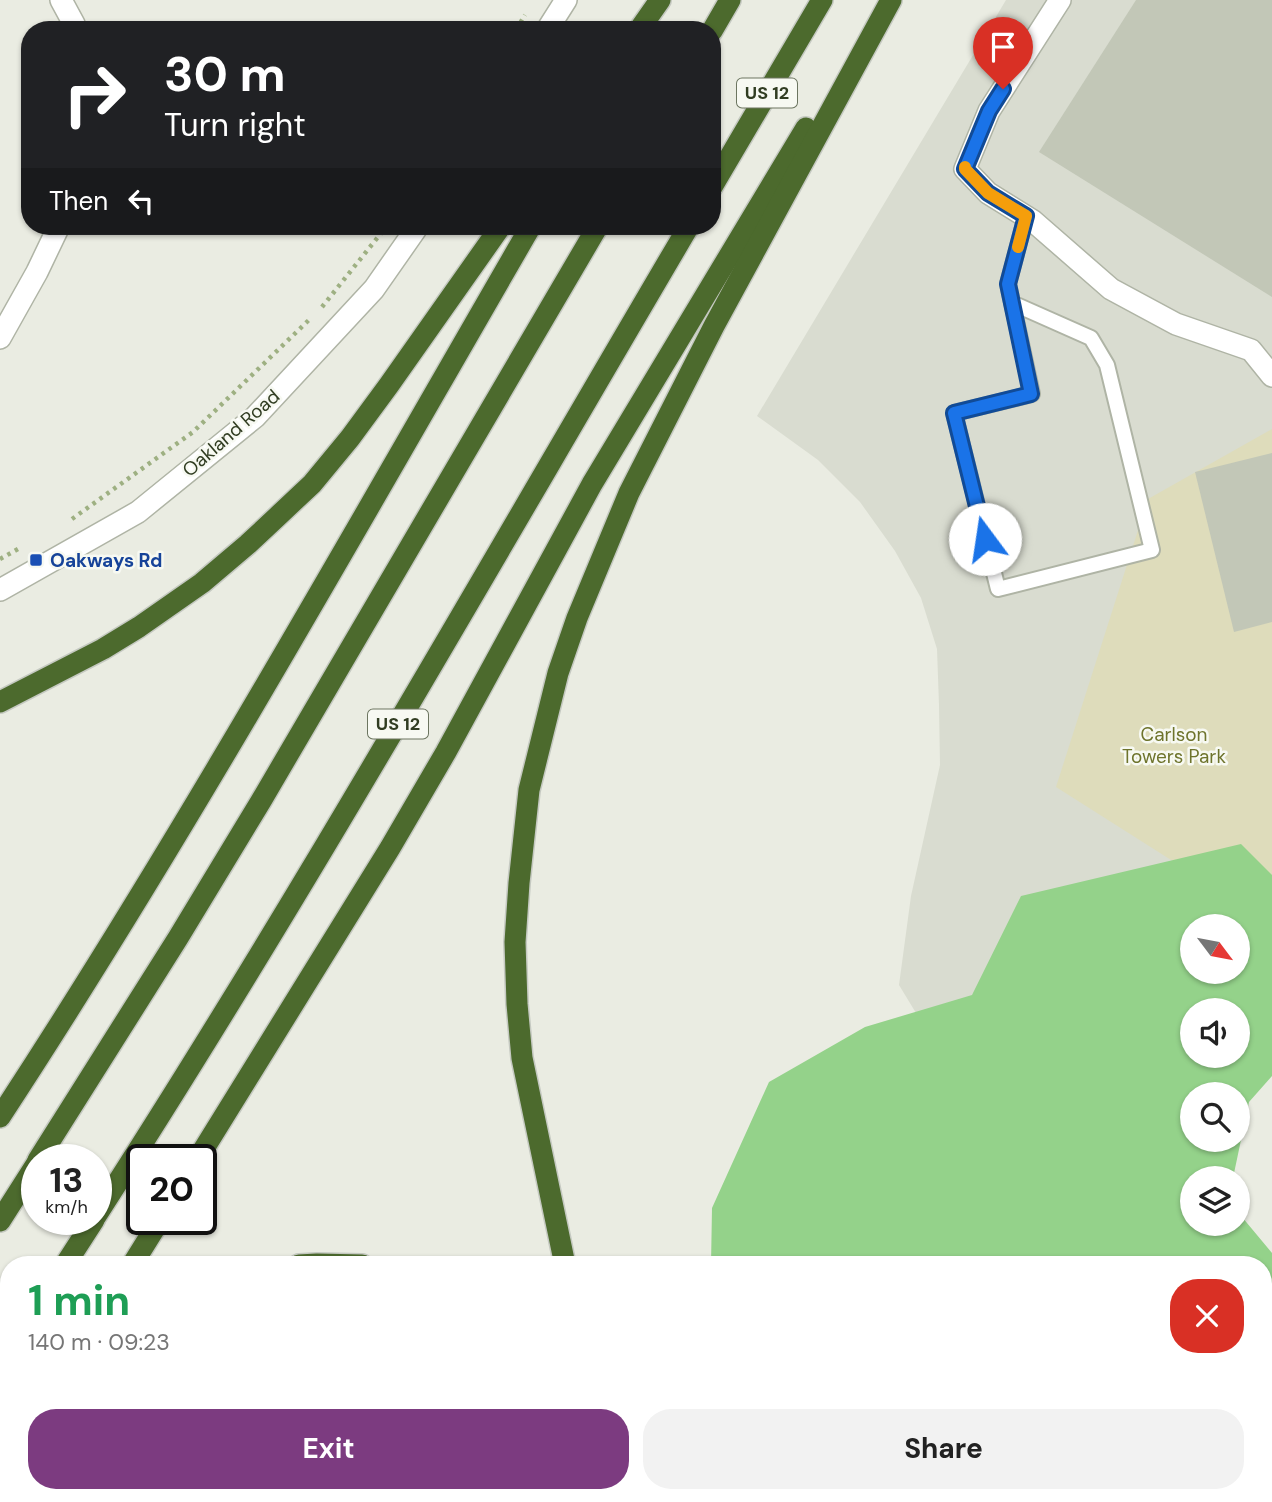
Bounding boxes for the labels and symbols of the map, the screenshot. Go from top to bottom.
pin [973,17,1033,89]
road number: US 12 [737,78,797,108]
street label: Oakland Road [177,384,285,482]
position arrow [948,502,1022,576]
place label: Oakways Rd [50,548,162,573]
marker: Oakways Rd [28,552,44,568]
road number: US 12 [368,710,428,738]
park label: Carlson Towers Park [1122,722,1226,769]
north arrow [1180,914,1250,984]
speed limit sign: 20 [126,1144,217,1235]

